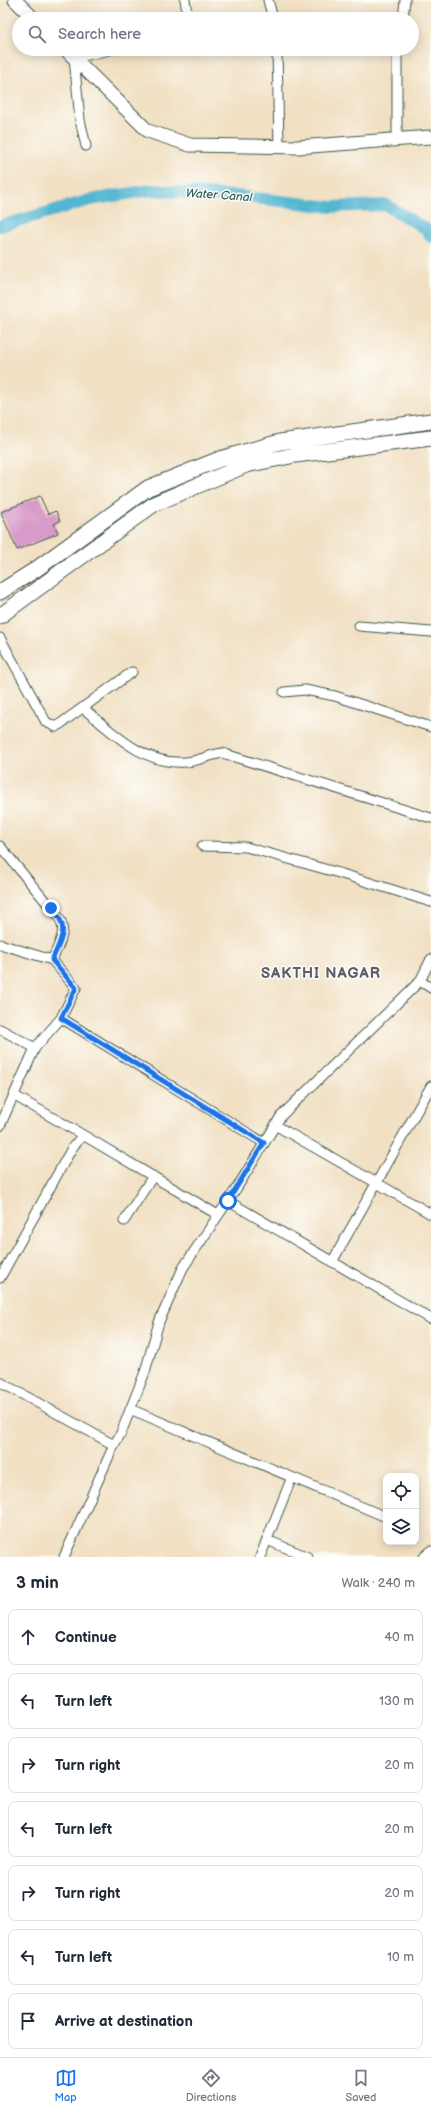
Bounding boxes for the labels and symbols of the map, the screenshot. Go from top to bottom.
water label: Water Canal [185,186,254,205]
route end [42,899,60,917]
district label: SAKTHI NAGAR [261,964,381,983]
route start [219,1192,237,1210]

